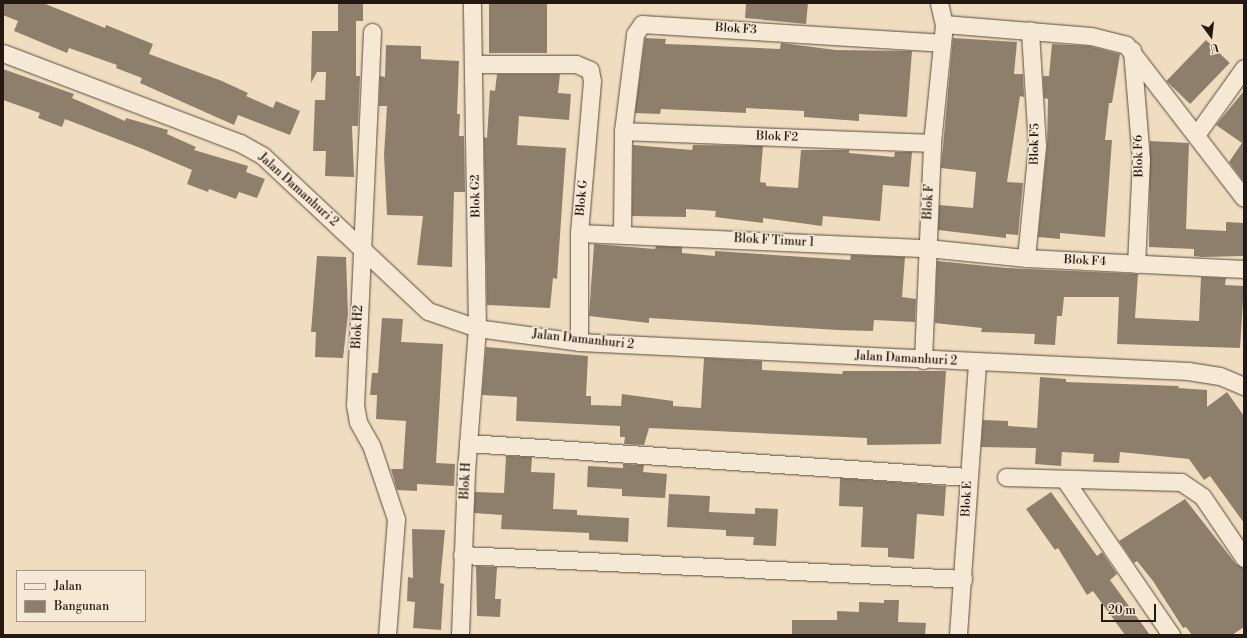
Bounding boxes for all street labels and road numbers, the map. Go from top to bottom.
street label: Blok F3 [715,20,757,38]
street label: Blok F5 [1027,123,1043,165]
street label: Blok F2 [756,129,798,145]
street label: Blok F6 [1131,135,1147,177]
street label: Jalan Damanhuri 2 [255,150,341,230]
street label: Blok G2 [468,174,484,218]
street label: Blok G [573,179,591,217]
street label: Blok F [921,184,937,220]
street label: Blok F Timur 1 [734,232,814,250]
street label: Blok F4 [1063,253,1107,269]
street label: Blok H2 [350,305,366,349]
street label: Jalan Damanhuri 2 [531,327,635,353]
street label: Jalan Damanhuri 2 [855,349,957,369]
street label: Blok H [458,462,474,500]
street label: Blok E [959,481,975,517]

